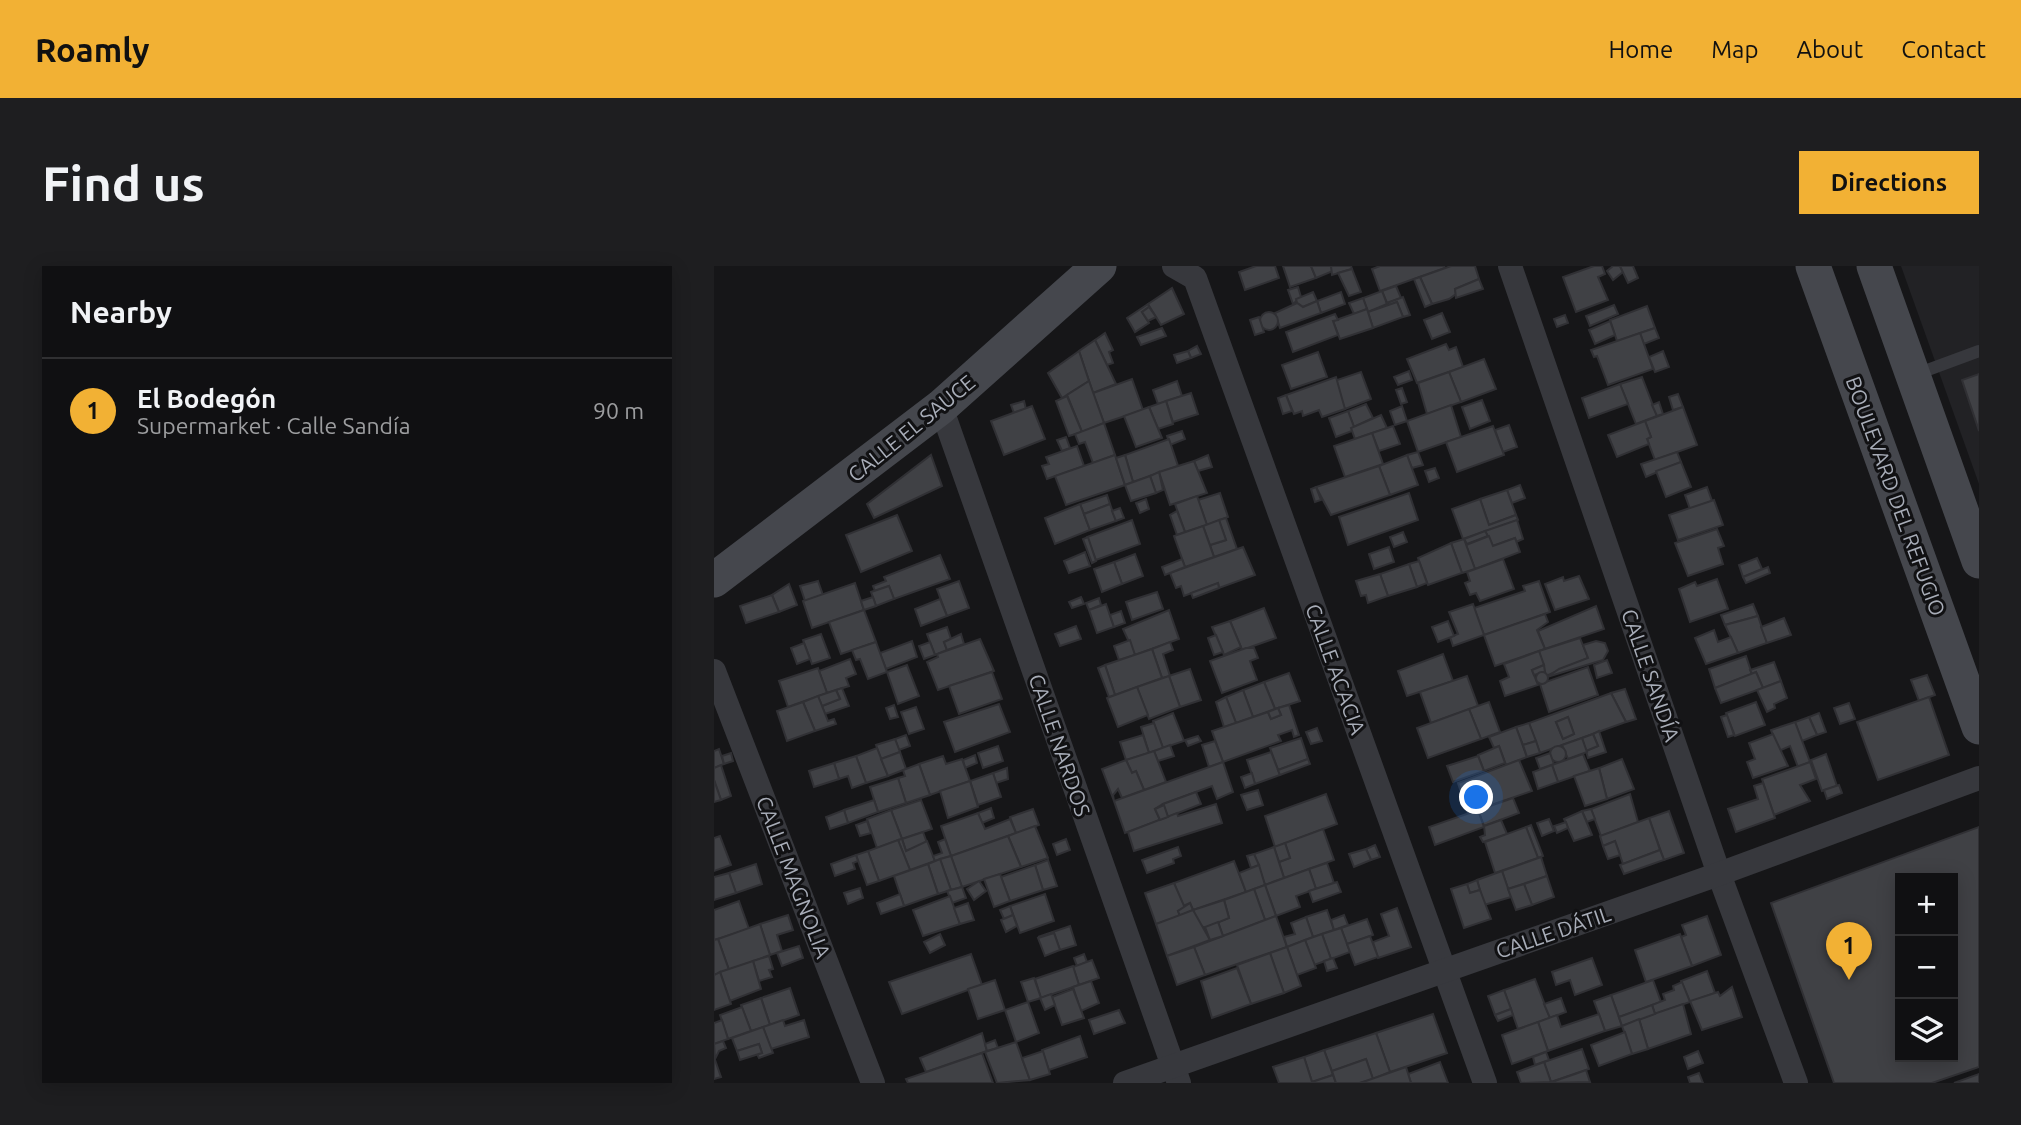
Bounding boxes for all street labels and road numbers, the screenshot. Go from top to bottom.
street label: CALLE EL SAUCE [843,370,979,486]
street label: BOULEVARD DEL REFUGIO [1841,373,1951,619]
street label: CALLE ACACIA [1301,600,1371,738]
street label: CALLE SANDÍA [1617,606,1685,745]
street label: CALLE NARDOS [1024,671,1096,819]
street label: CALLE MAGNOLIA [752,793,836,962]
street label: CALLE DÁTIL [1492,901,1614,963]

